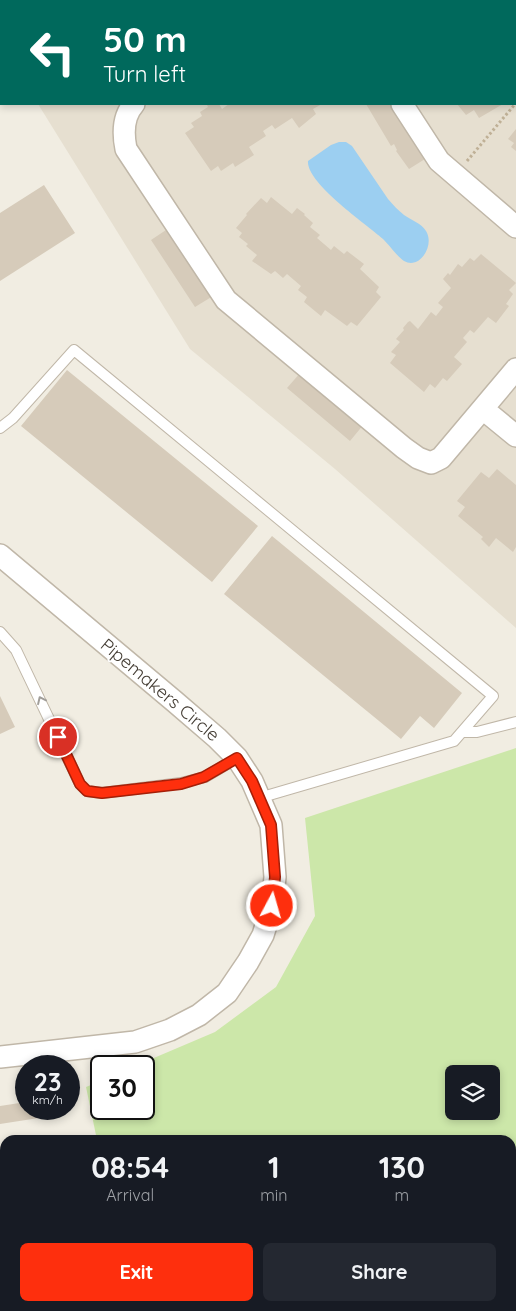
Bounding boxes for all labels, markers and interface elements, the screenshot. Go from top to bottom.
text: 50 m [103,17,187,61]
icon: left [20,20,85,85]
text: Turn left [103,60,186,88]
street label: Pipemakers Circle [96,633,225,746]
one-way arrow [36,696,47,705]
pin [37,716,79,758]
icon: arrive [44,723,72,751]
position arrow [245,879,297,931]
speed limit sign: 30 [90,1055,155,1120]
map controls [445,1065,500,1120]
button: layers [445,1065,500,1120]
text: 23 [34,1066,61,1097]
text: km/h [32,1092,63,1107]
text: 08:54 [91,1148,169,1186]
text: 1 [268,1148,280,1186]
text: 130 [379,1148,425,1186]
text: Arrival [106,1185,154,1205]
text: min [260,1185,288,1205]
text: m [394,1185,409,1205]
button: Exit [20,1243,253,1301]
button: Share [263,1243,496,1301]

